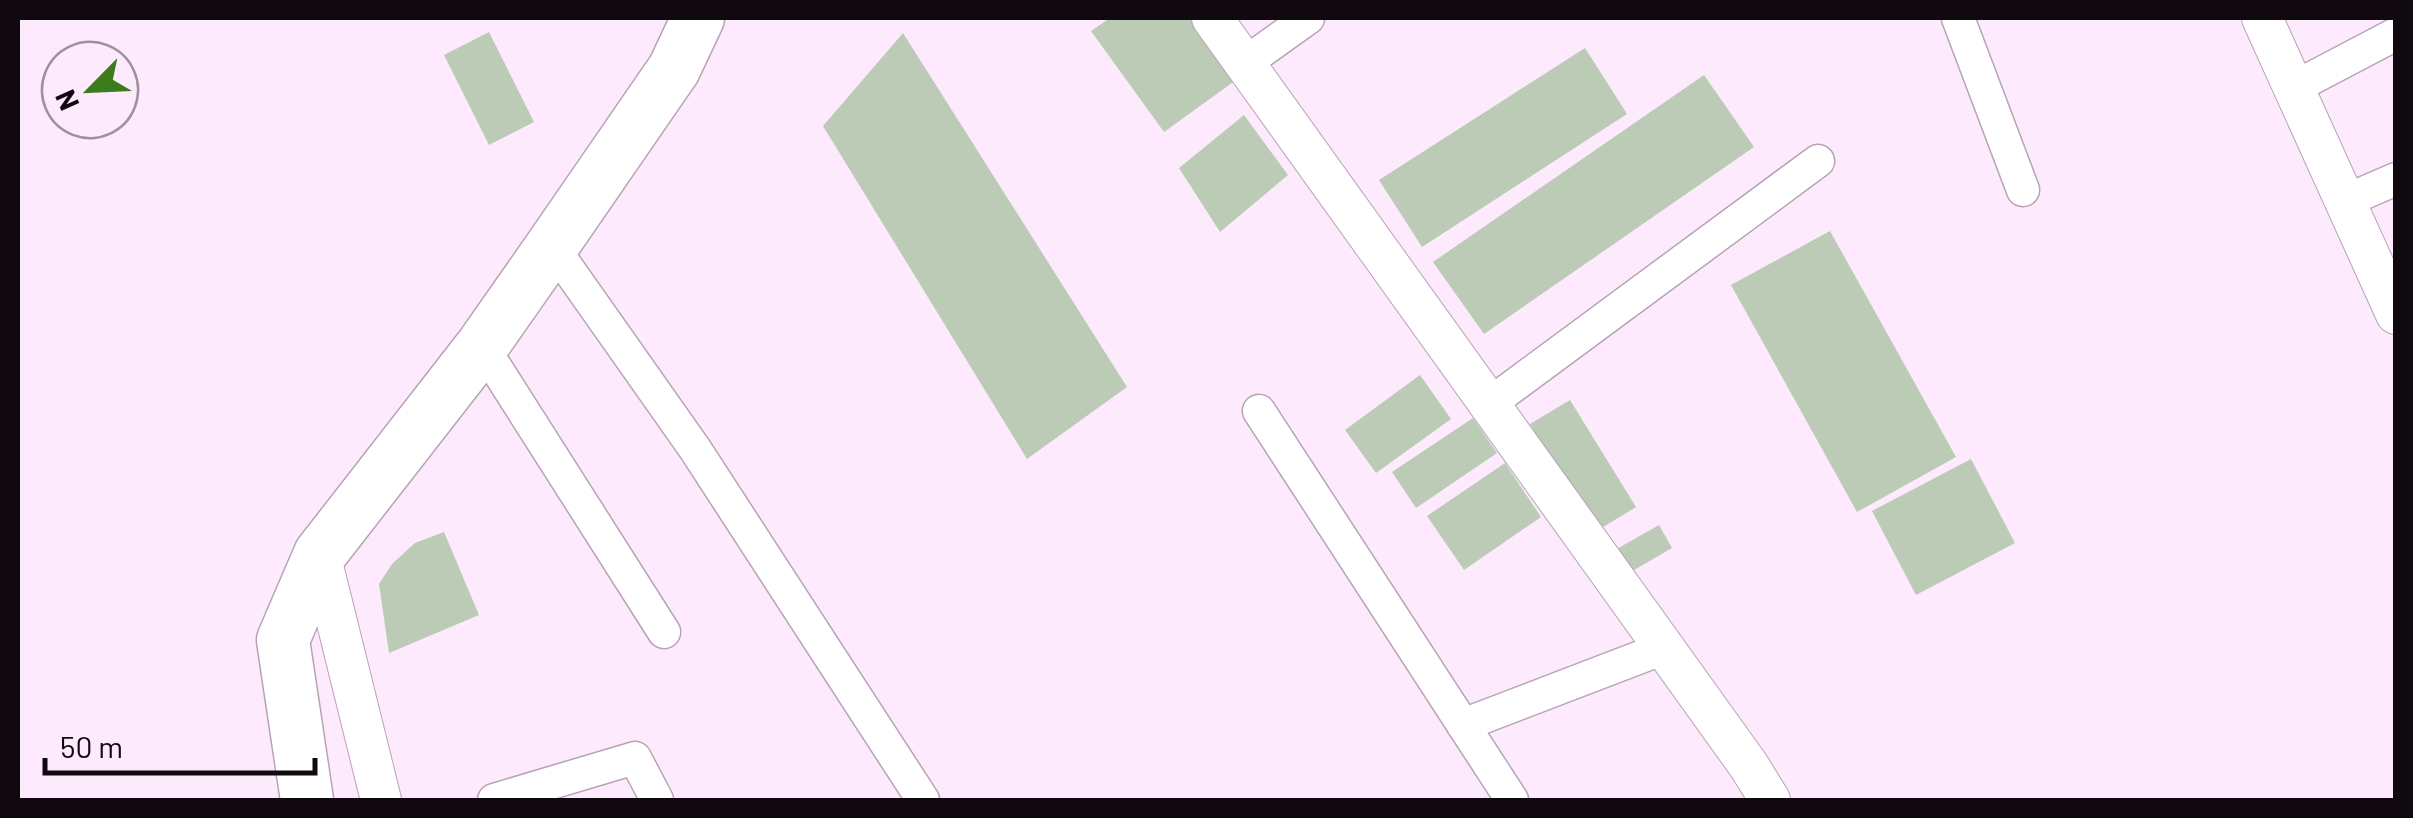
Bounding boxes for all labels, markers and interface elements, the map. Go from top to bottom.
north arrow [40,40,140,140]
text: N [47,85,86,116]
scale bar [45,713,315,775]
text: 50 m [60,728,123,764]

